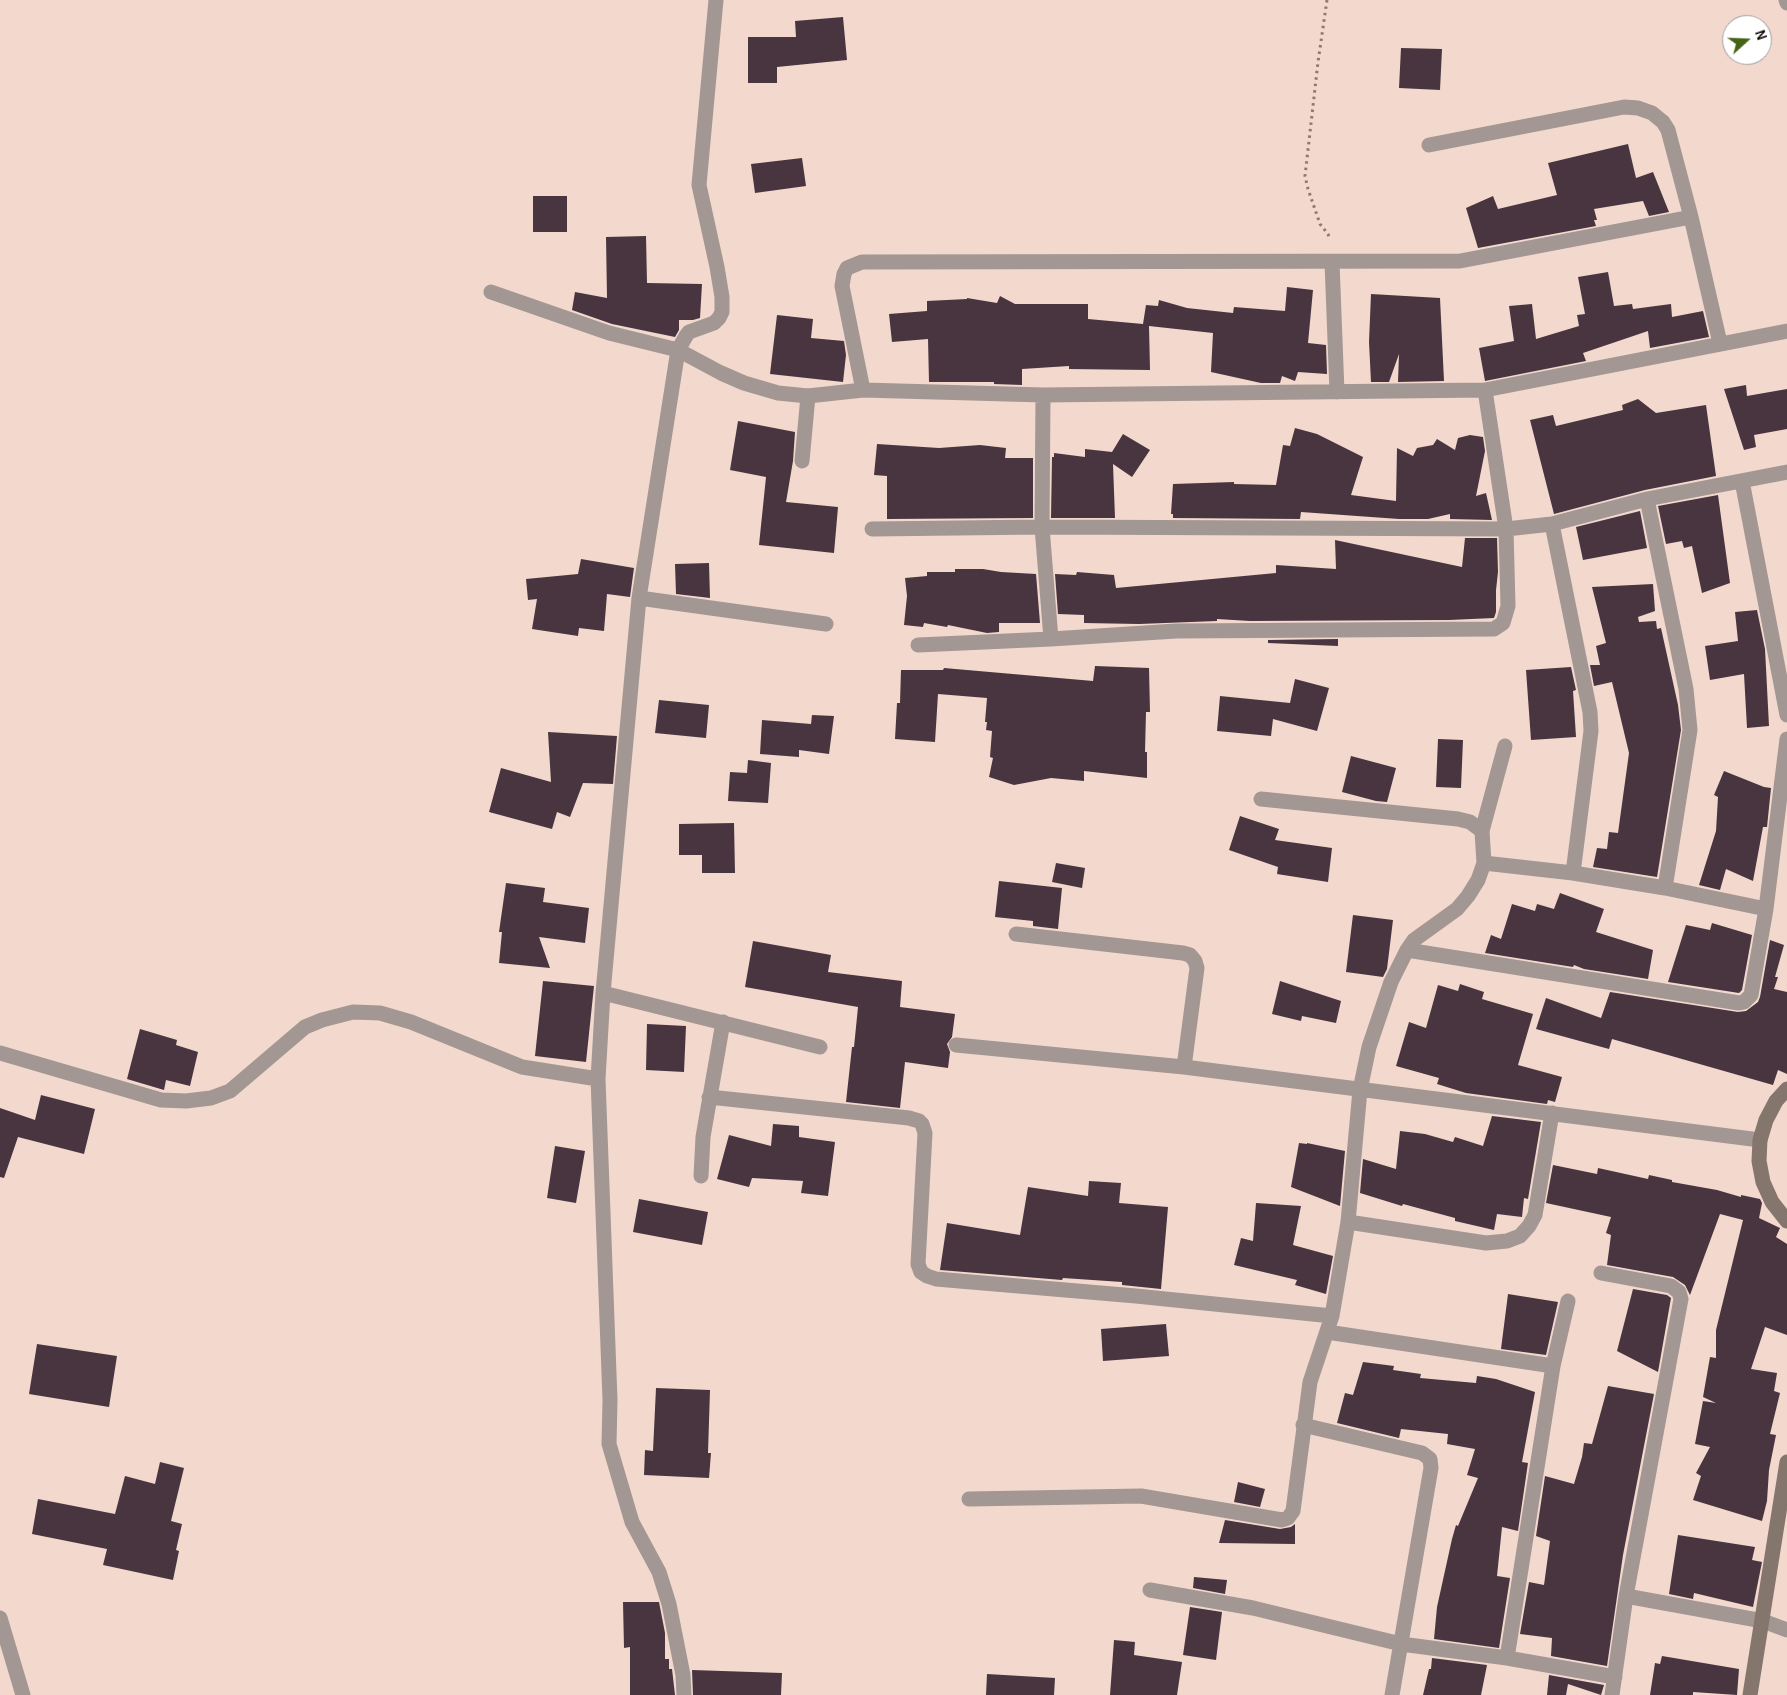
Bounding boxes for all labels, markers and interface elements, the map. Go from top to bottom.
north arrow [1722,15,1772,65]
text: N [1752,28,1768,42]

